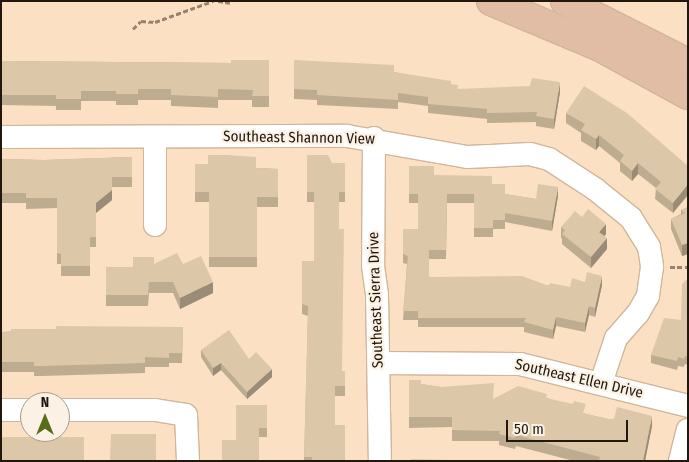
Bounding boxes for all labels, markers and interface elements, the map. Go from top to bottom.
street label: Southeast Shannon View [223,128,375,148]
street label: Southeast Sierra Drive [365,231,387,369]
street label: Southeast Ellen Drive [513,356,645,402]
north arrow [20,392,70,442]
text: N [41,394,49,411]
scale bar [509,410,632,442]
text: 50 m [514,420,544,438]

